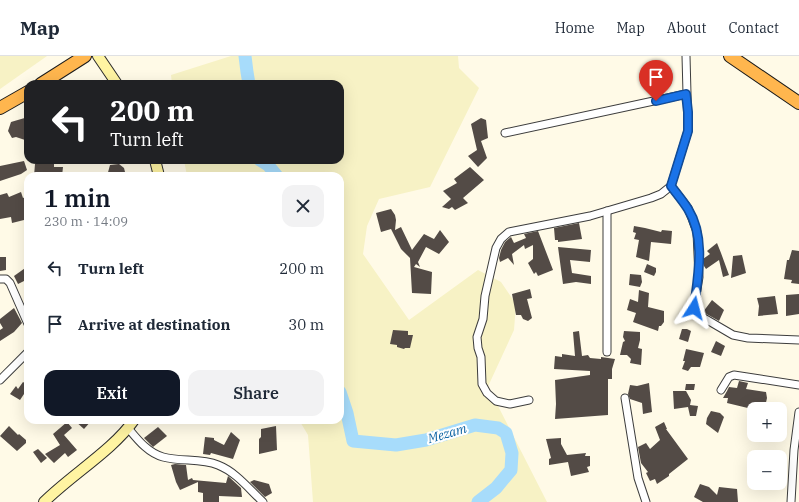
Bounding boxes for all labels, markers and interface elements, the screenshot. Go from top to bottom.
text: Map [20,16,60,40]
text: Home [555,19,594,37]
text: Map [616,19,645,37]
text: About [667,19,706,37]
text: Contact [728,19,779,37]
pin [639,60,673,101]
icon: arrive [645,66,667,88]
text: 200 m [110,92,194,129]
icon: left [44,96,96,148]
text: Turn left [110,128,184,151]
text: 1 min [44,182,111,214]
button: close [282,185,324,227]
text: 230 m · 14:09 [44,213,128,230]
icon: left [44,257,66,279]
text: Turn left [78,259,144,278]
text: 200 m [279,259,324,278]
position arrow [673,287,715,329]
icon: arrive [44,313,66,335]
text: Arrive at destination [78,315,230,334]
text: 30 m [288,315,324,334]
button: Exit [44,370,180,416]
button: Share [188,370,324,416]
map controls [747,402,787,490]
button: + [747,402,787,442]
water label: Mezam [425,420,469,447]
button: − [747,450,787,490]

